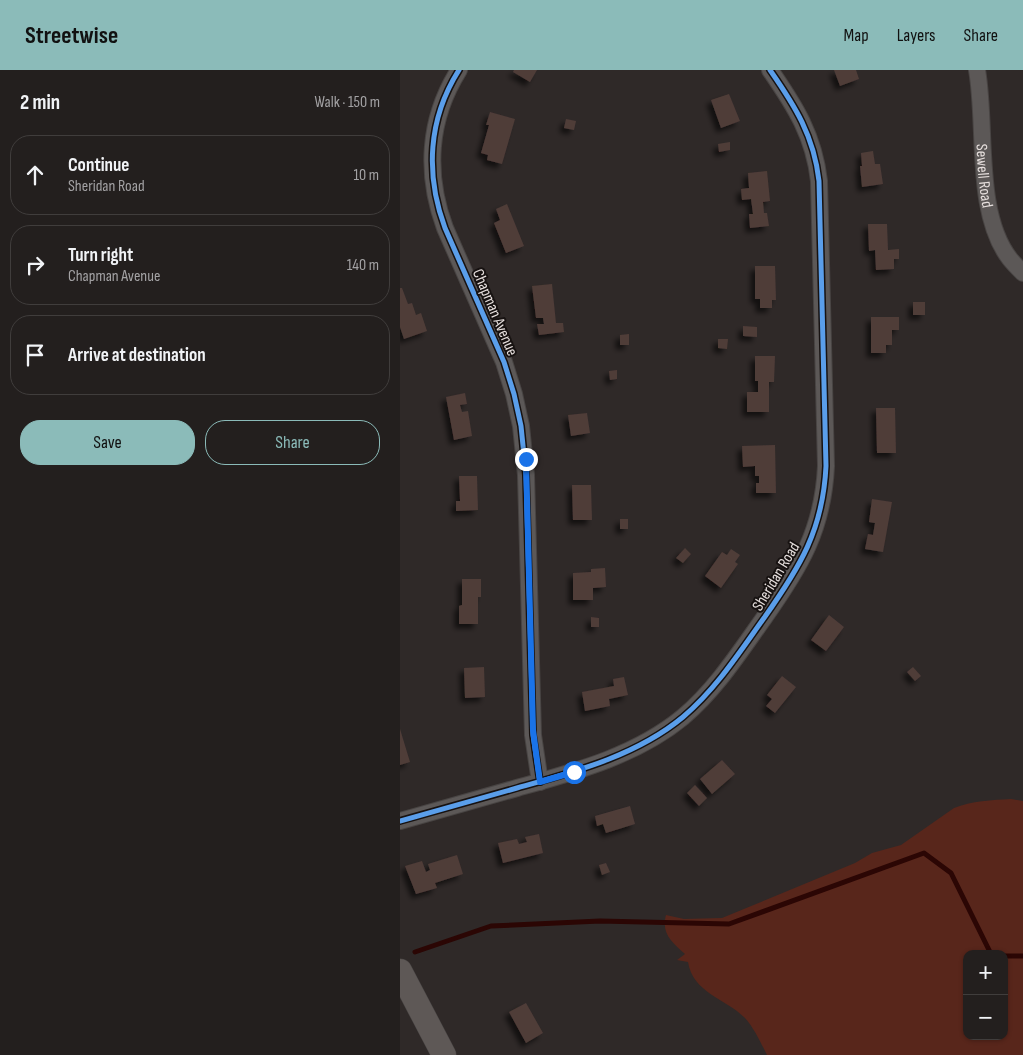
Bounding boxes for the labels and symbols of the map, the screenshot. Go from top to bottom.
street label: Sewell Road [971,143,997,209]
street label: Chapman Avenue [468,266,521,359]
route end [515,448,538,471]
street label: Sheridan Road [748,539,804,614]
route start [563,761,586,784]

